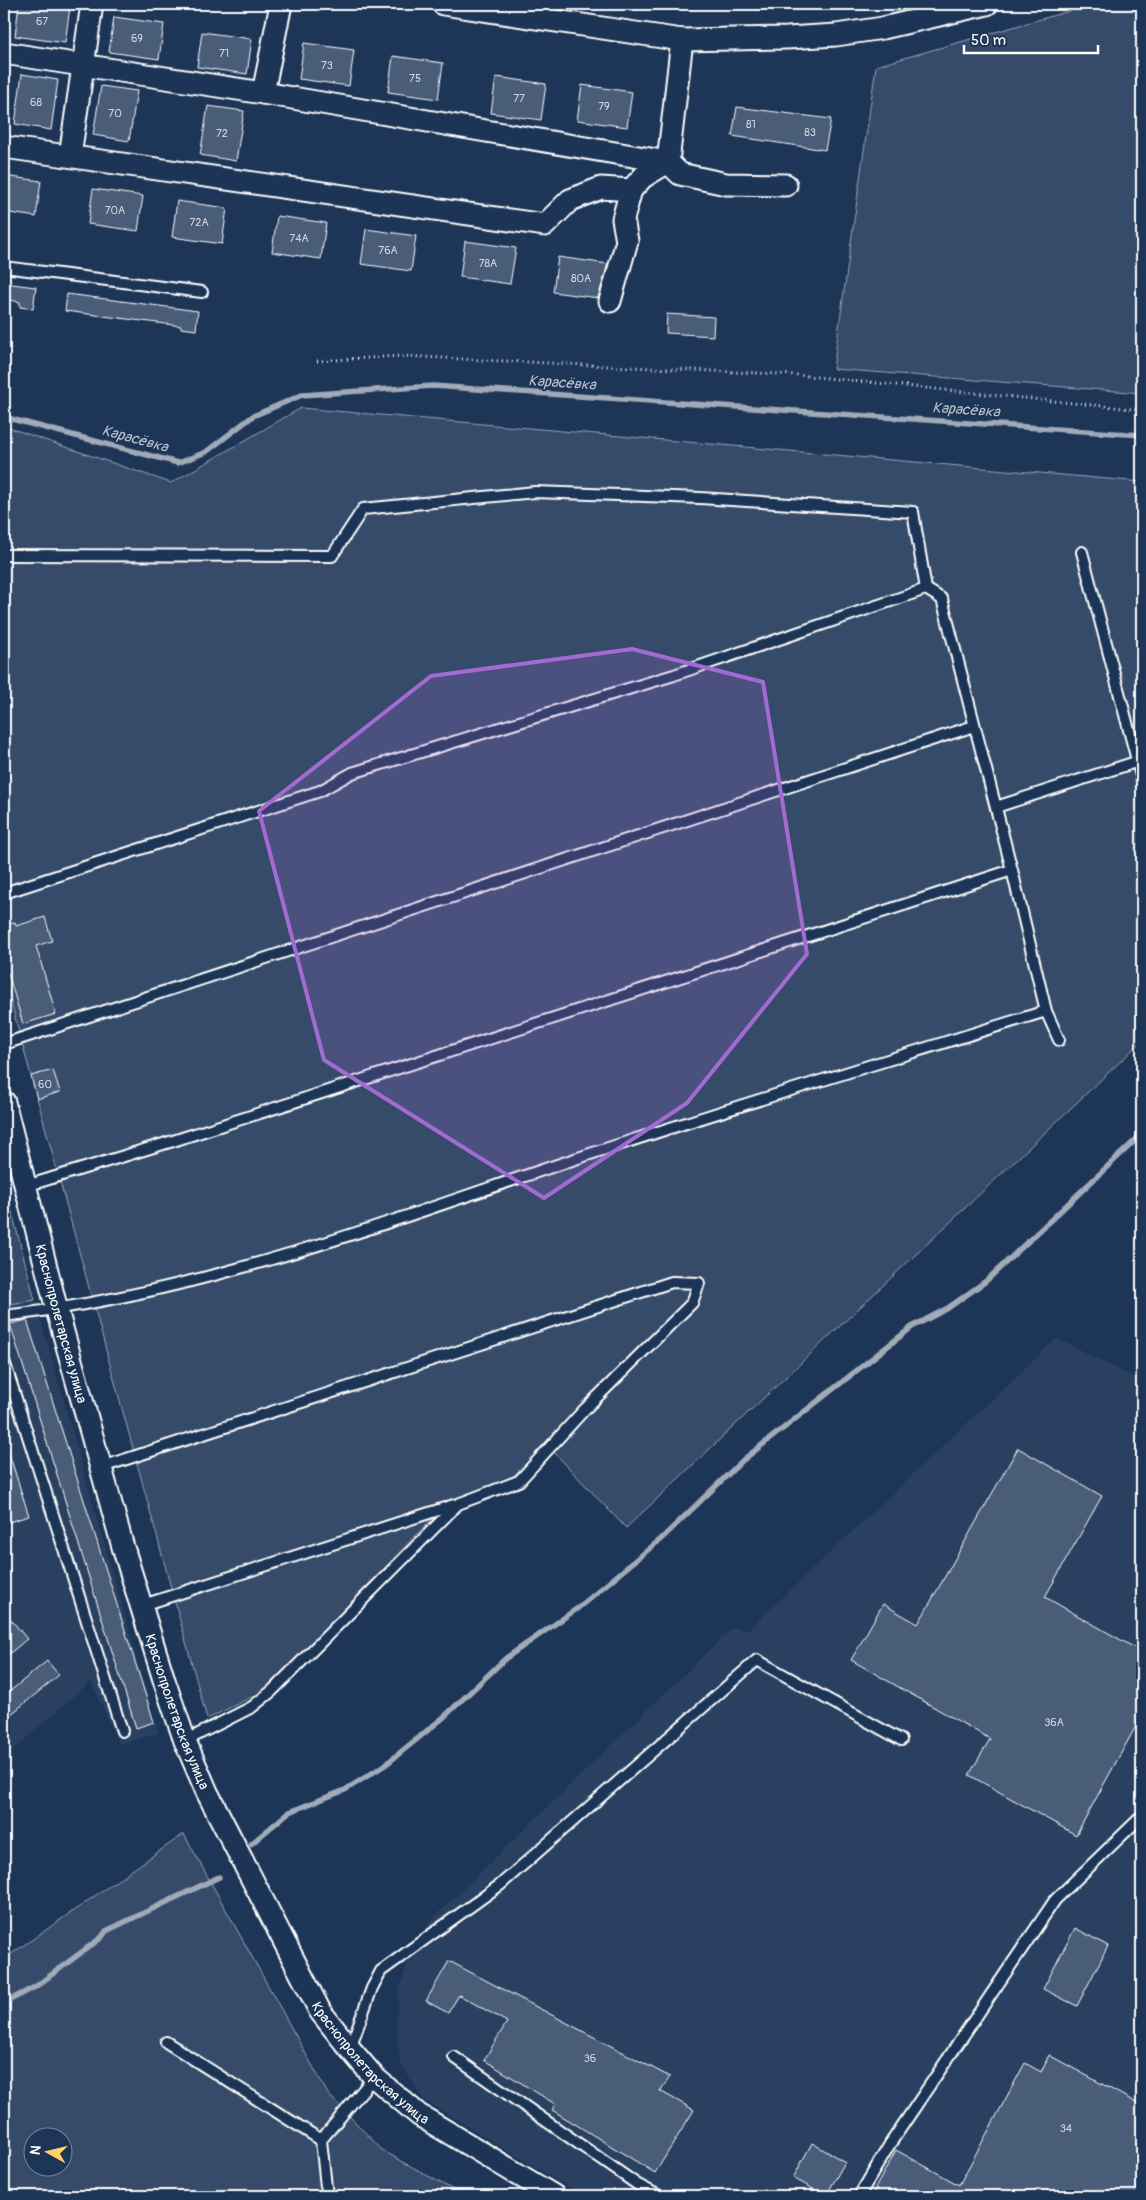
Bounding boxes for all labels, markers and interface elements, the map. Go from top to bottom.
house number: 67 [36,15,48,28]
scale bar [964,22,1097,54]
text: 50 m [971,31,1006,50]
house number: 69 [131,32,143,45]
house number: 71 [219,47,229,60]
house number: 73 [321,59,333,72]
house number: 75 [409,72,421,85]
house number: 77 [513,92,525,105]
house number: 68 [30,96,42,109]
house number: 79 [598,100,610,113]
house number: 70 [108,107,122,120]
house number: 81 [746,118,756,131]
house number: 83 [804,126,816,139]
house number: 72 [216,127,228,140]
house number: 70А [105,204,125,217]
house number: 72А [189,216,209,229]
house number: 74А [289,232,309,245]
house number: 76А [378,244,398,257]
house number: 78А [479,257,497,270]
house number: 80А [571,272,591,285]
water label: Карасёвка [528,371,597,395]
water label: Карасёвка [932,398,1001,422]
water label: Карасёвка [100,421,171,457]
house number: 60 [38,1078,52,1091]
street label: Краснопролетарская улица [32,1242,91,1405]
street label: Краснопролетарская улица [142,1632,213,1792]
house number: 36А [1044,1716,1064,1729]
street label: Краснопролетарская улица [308,1999,432,2128]
house number: 36 [584,2052,596,2065]
house number: 34 [1060,2122,1073,2135]
north arrow [22,2128,72,2178]
text: N [27,2144,45,2156]

